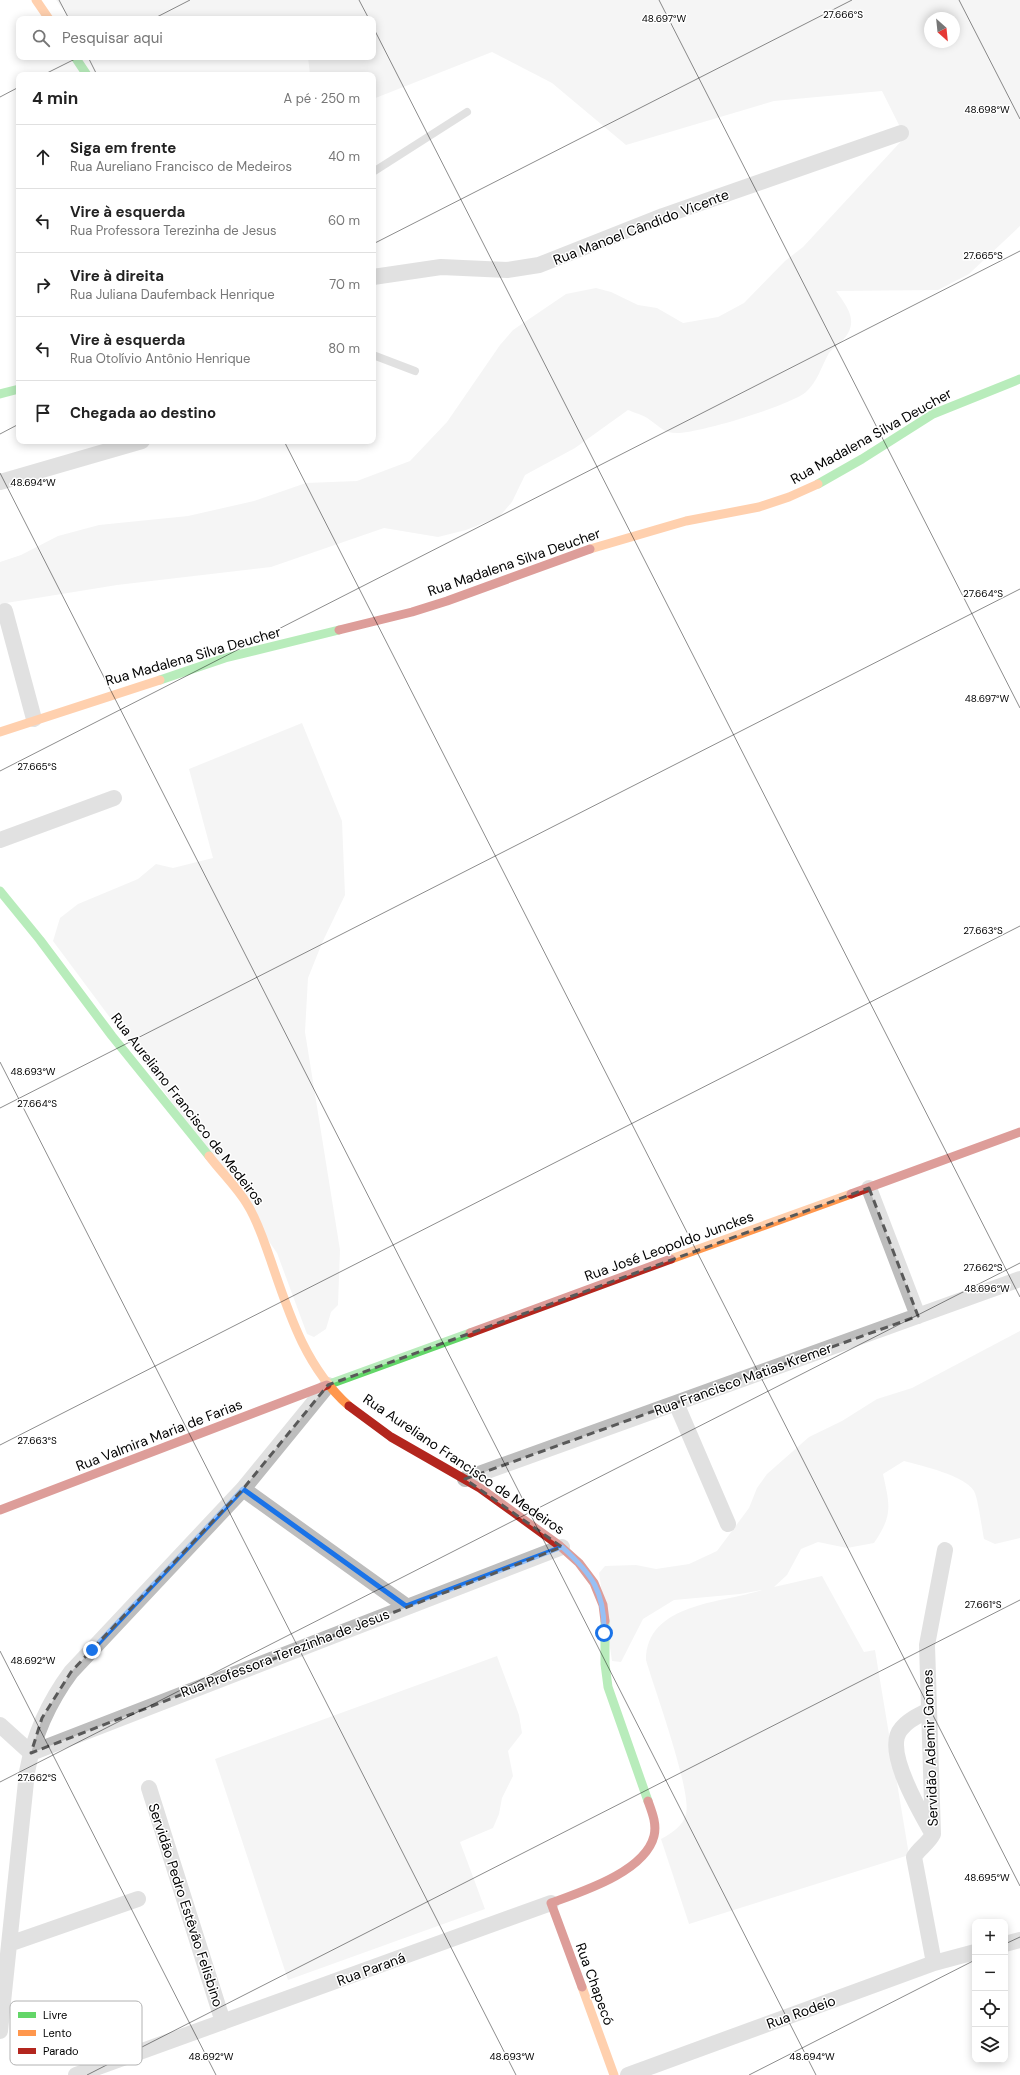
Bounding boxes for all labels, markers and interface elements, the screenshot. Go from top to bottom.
text: 27.666°S [823,8,863,21]
text: 48.697°W [642,12,687,25]
north arrow [924,12,960,48]
search box [16,16,376,60]
icon: search [30,27,52,49]
text: Pesquisar aqui [62,28,163,48]
text: 4 min [32,87,78,109]
text: A pé · 250 m [284,90,360,107]
text: 48.698°W [964,103,1010,116]
text: Siga em frente [70,138,176,158]
icon: ahead [32,146,54,168]
text: 40 m [328,148,360,165]
text: Rua Aureliano Francisco de Medeiros [70,158,292,175]
street label: Rua Manoel Cândido Vicente [551,185,731,269]
text: Vire à esquerda [70,202,185,222]
icon: left [32,210,54,232]
text: 60 m [328,212,360,229]
text: Rua Professora Terezinha de Jesus [70,222,277,239]
text: 27.665°S [963,249,1003,262]
text: Vire à direita [70,266,164,286]
icon: right [32,274,54,296]
text: 70 m [329,276,360,293]
text: Rua Juliana Daufemback Henrique [70,286,275,303]
text: Vire à esquerda [70,330,185,350]
icon: left [32,338,54,360]
text: 80 m [328,340,360,357]
text: Rua Otolívio Antônio Henrique [70,350,250,367]
street label: Rua Madalena Silva Deucher [787,384,955,488]
icon: arrive [32,402,54,424]
text: Chegada ao destino [70,403,216,423]
text: 48.694°W [10,476,56,489]
street label: Rua Madalena Silva Deucher [425,524,603,600]
text: 27.664°S [963,587,1003,600]
street label: Rua Madalena Silva Deucher [103,622,283,690]
text: 48.697°W [965,692,1010,705]
text: 27.665°S [17,760,57,773]
text: 27.663°S [963,924,1003,937]
street label: Rua Aureliano Francisco de Medeiros [107,1009,269,1209]
text: 48.693°W [10,1065,56,1078]
text: 27.664°S [17,1097,57,1110]
street label: Rua José Leopoldo Junckes [582,1207,756,1285]
text: 27.662°S [963,1261,1003,1274]
text: 48.696°W [964,1282,1010,1295]
street label: Rua Francisco Matias Kremer [652,1338,834,1420]
street label: Rua Aureliano Francisco de Medeiros [360,1390,568,1538]
street label: Rua Valmira Maria de Farias [73,1395,245,1475]
text: 27.663°S [17,1434,57,1447]
text: 27.661°S [965,1598,1002,1611]
street label: Rua Professora Terezinha de Jesus [178,1605,392,1701]
route start [595,1624,613,1642]
route end [83,1641,101,1659]
text: 48.692°W [11,1654,56,1667]
street label: Servidão Ademir Gomes [918,1669,942,1827]
text: 27.662°S [17,1771,57,1784]
street label: Servidão Pedro Estêvão Felisbino [145,1801,227,2009]
text: 48.695°W [964,1871,1010,1884]
map controls [972,1919,1008,2063]
button: + [972,1919,1008,1955]
street label: Rua Chapecó [572,1940,618,2028]
street label: Rua Paraná [334,1948,408,1990]
button: − [972,1955,1008,1991]
street label: Rua Rodeio [764,1991,838,2033]
button: locate [972,1991,1008,2027]
legend [10,2001,142,2065]
text: Livre [43,2008,67,2022]
text: Lento [43,2026,72,2040]
button: layers [972,2027,1008,2063]
text: Parado [43,2044,79,2058]
text: 48.692°W [189,2050,234,2063]
text: 48.693°W [489,2050,535,2063]
text: 48.694°W [789,2050,835,2063]

